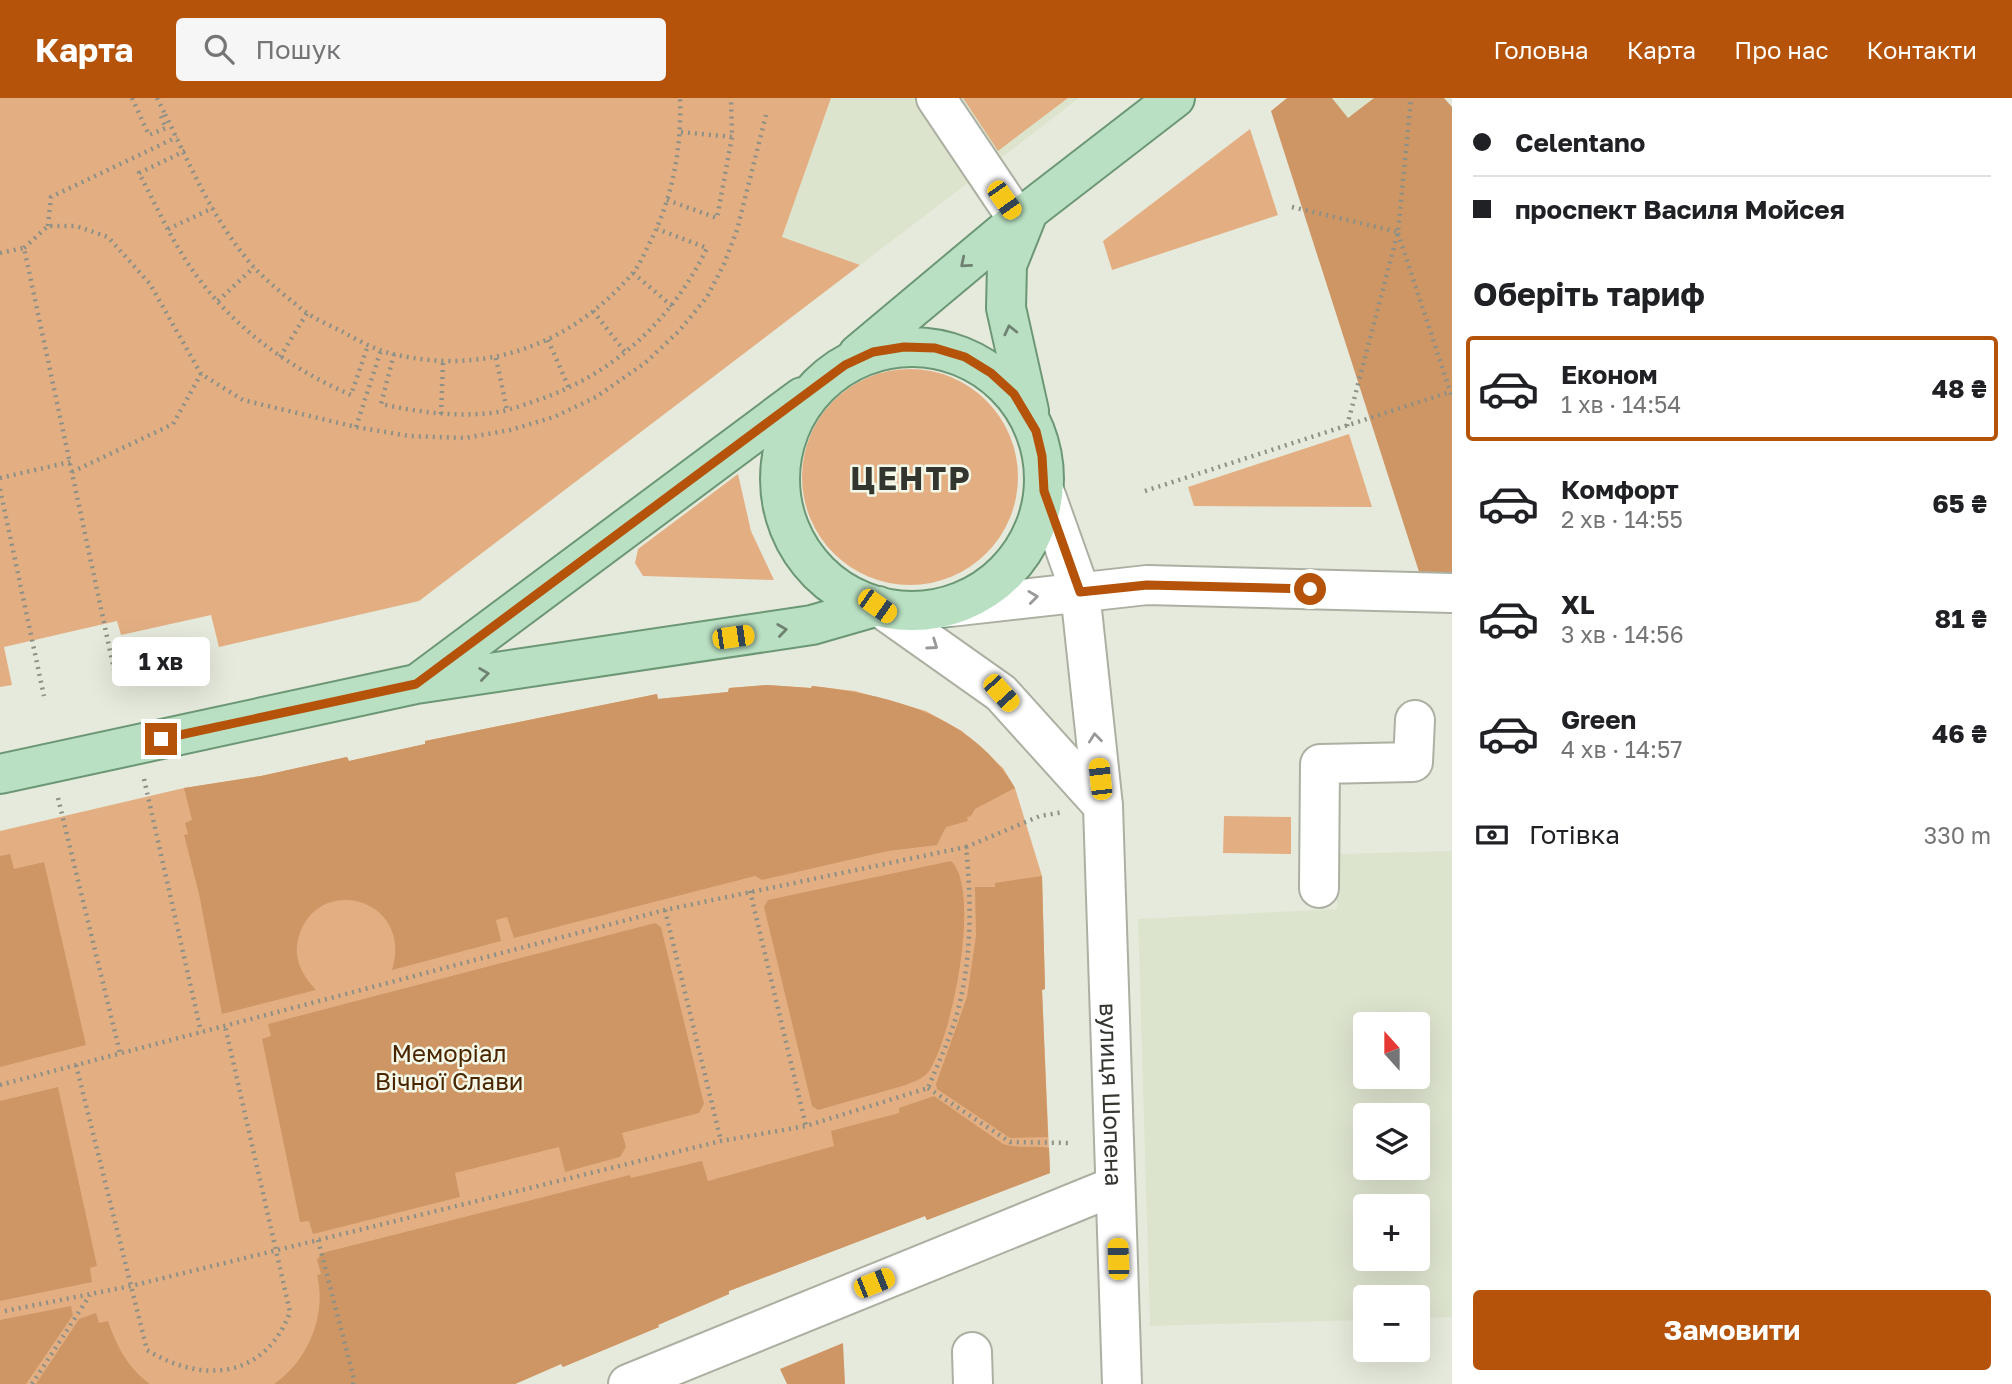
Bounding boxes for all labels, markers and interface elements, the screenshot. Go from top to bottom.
search box [176,18,666,81]
text: Карта [35,30,134,69]
icon: search [200,30,238,68]
text: Пошук [256,34,341,65]
text: Головна [1493,35,1589,64]
text: Карта [1627,35,1696,64]
text: Про нас [1734,35,1829,64]
text: Контакти [1867,35,1977,64]
text: Celentano [1515,127,1645,158]
car [984,177,1025,223]
text: проспект Василя Мойсея [1515,194,1845,225]
one-way arrow [961,255,973,268]
text: Оберіть тариф [1473,275,1705,313]
one-way arrow [1004,324,1019,336]
icon: car [1477,357,1540,420]
text: Економ [1561,359,1658,390]
text: 48 ₴ [1932,373,1987,404]
text: 1 хв · 14:54 [1561,390,1681,418]
district label: ЦЕНТР [850,459,972,497]
icon: car [1477,472,1540,535]
text: Комфорт [1561,474,1679,505]
text: 65 ₴ [1932,488,1987,519]
text: 2 хв · 14:55 [1561,505,1683,533]
route start [1294,573,1326,605]
car [854,585,901,627]
icon: car [1477,587,1540,650]
text: XL [1561,589,1595,620]
one-way arrow [1028,590,1039,605]
text: 81 ₴ [1935,603,1987,634]
text: 3 хв · 14:56 [1561,620,1684,648]
one-way arrow [776,623,788,638]
car [711,624,756,650]
one-way arrow [925,637,938,650]
callout: 1 хв [112,638,210,686]
text: 1 хв [139,647,183,675]
one-way arrow [478,667,490,682]
car [980,670,1023,716]
icon: car [1477,702,1540,765]
text: Green [1561,704,1636,735]
text: 46 ₴ [1932,718,1987,749]
route end [145,723,177,755]
one-way arrow [1088,732,1103,744]
text: 4 хв · 14:57 [1561,735,1682,763]
car [1088,757,1113,801]
icon: cash [1473,816,1511,854]
text: Готівка [1529,819,1620,850]
text: 330 m [1924,821,1991,849]
street label: вулиця Шопена [1095,1002,1130,1187]
north arrow [1353,1012,1430,1088]
map controls [1353,1012,1430,1362]
park label: Меморіал Вічної Слави [375,1038,523,1095]
button: layers [1353,1103,1430,1180]
button: + [1353,1194,1430,1271]
car [1107,1238,1130,1280]
car [851,1265,898,1301]
button: − [1353,1285,1430,1362]
button: Замовити [1473,1290,1991,1370]

